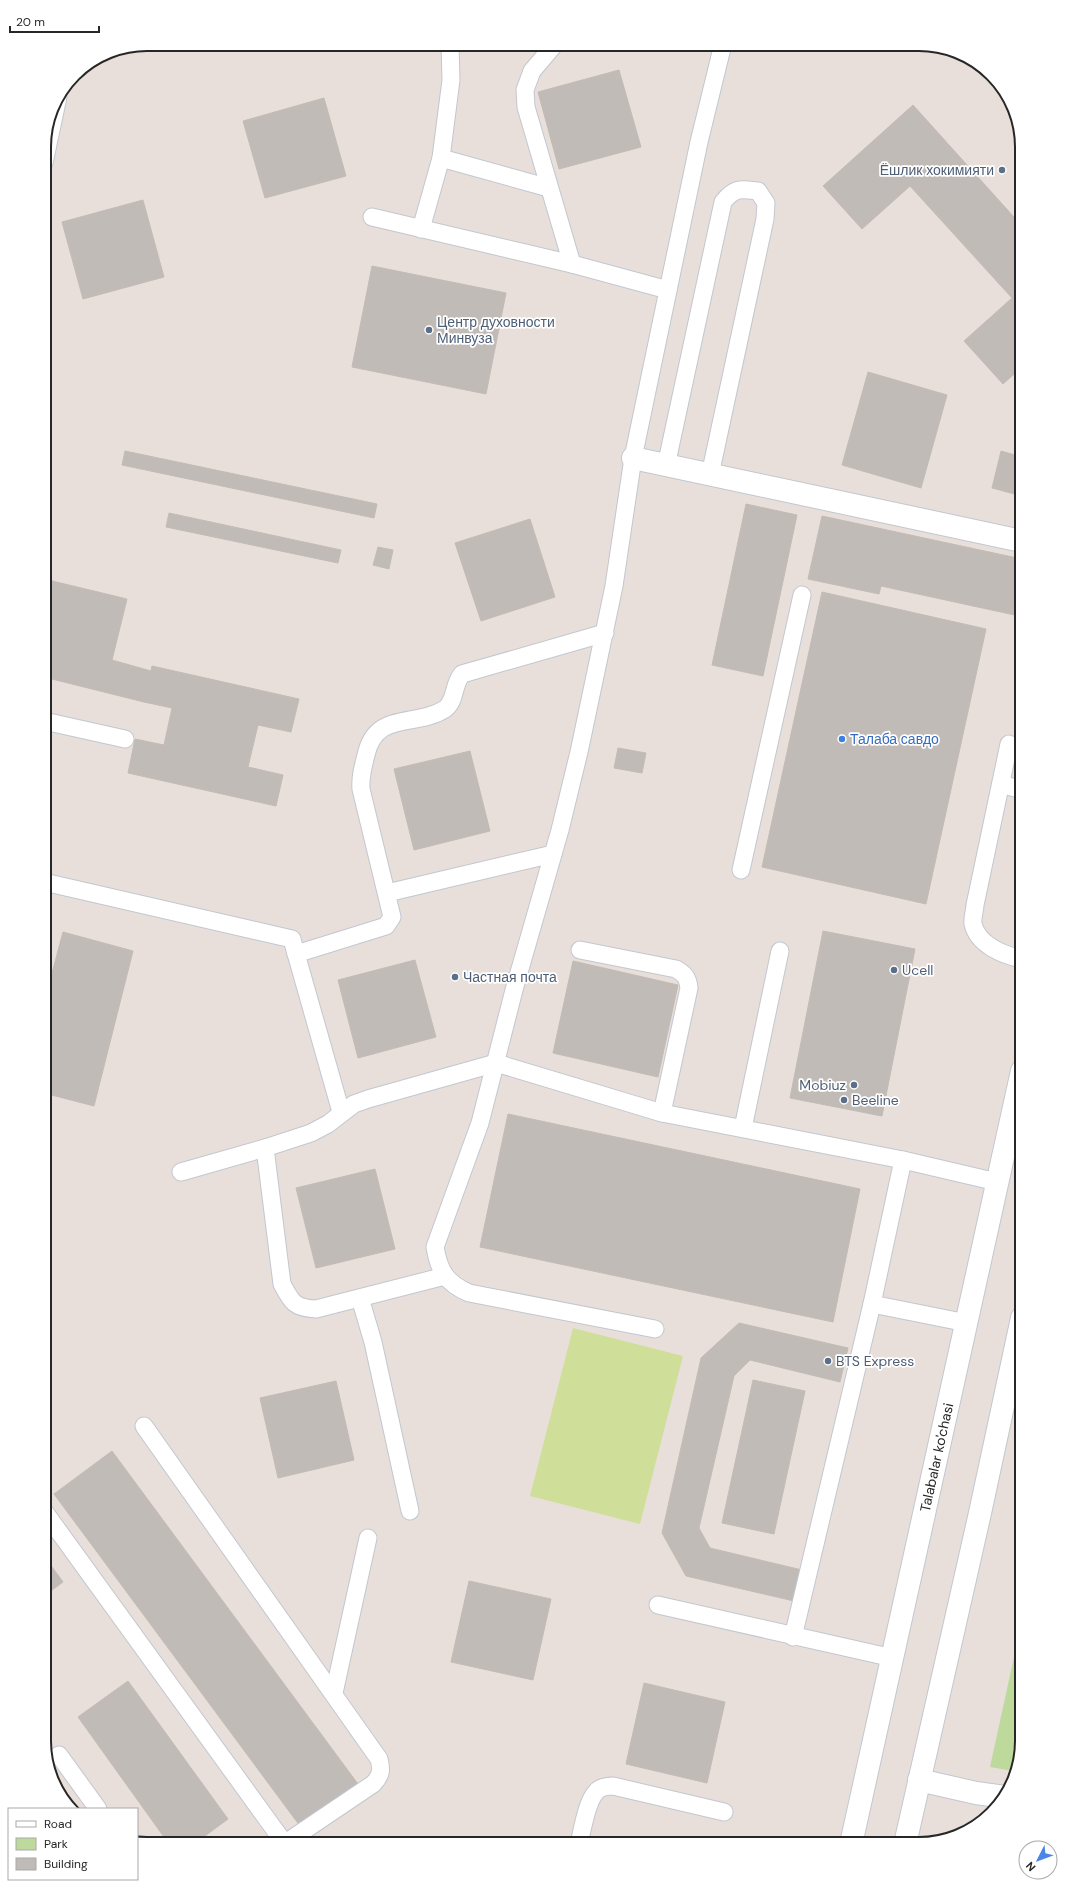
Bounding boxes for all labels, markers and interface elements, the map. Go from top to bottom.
scale bar [10,8,99,34]
text: 20 m [16,14,45,30]
place label: Ёшлик хокимияти [880,161,994,179]
marker: Ёшлик хокимияти [997,165,1007,175]
place label: Центр духовности Минвуза [437,313,555,347]
marker: Центр духовности Минвуза [424,325,434,335]
place label: Талаба савдо [850,730,939,748]
marker: Талаба савдо [837,734,847,744]
place label: Ucell [902,961,933,979]
marker: Ucell [889,965,899,975]
place label: Частная почта [463,968,557,986]
marker: Частная почта [450,972,460,982]
place label: Mobiuz [799,1076,846,1094]
marker: Mobiuz [849,1080,859,1090]
place label: Beeline [852,1091,899,1109]
marker: Beeline [839,1095,849,1105]
place label: BTS Express [836,1352,914,1370]
marker: BTS Express [823,1356,833,1366]
street label: Talabalar ko'chasi [916,1401,957,1514]
legend [8,1808,138,1880]
text: Road [44,1816,72,1832]
text: Park [44,1836,68,1852]
north arrow [1018,1840,1058,1880]
text: Building [44,1856,88,1872]
text: N [1023,1859,1038,1874]

